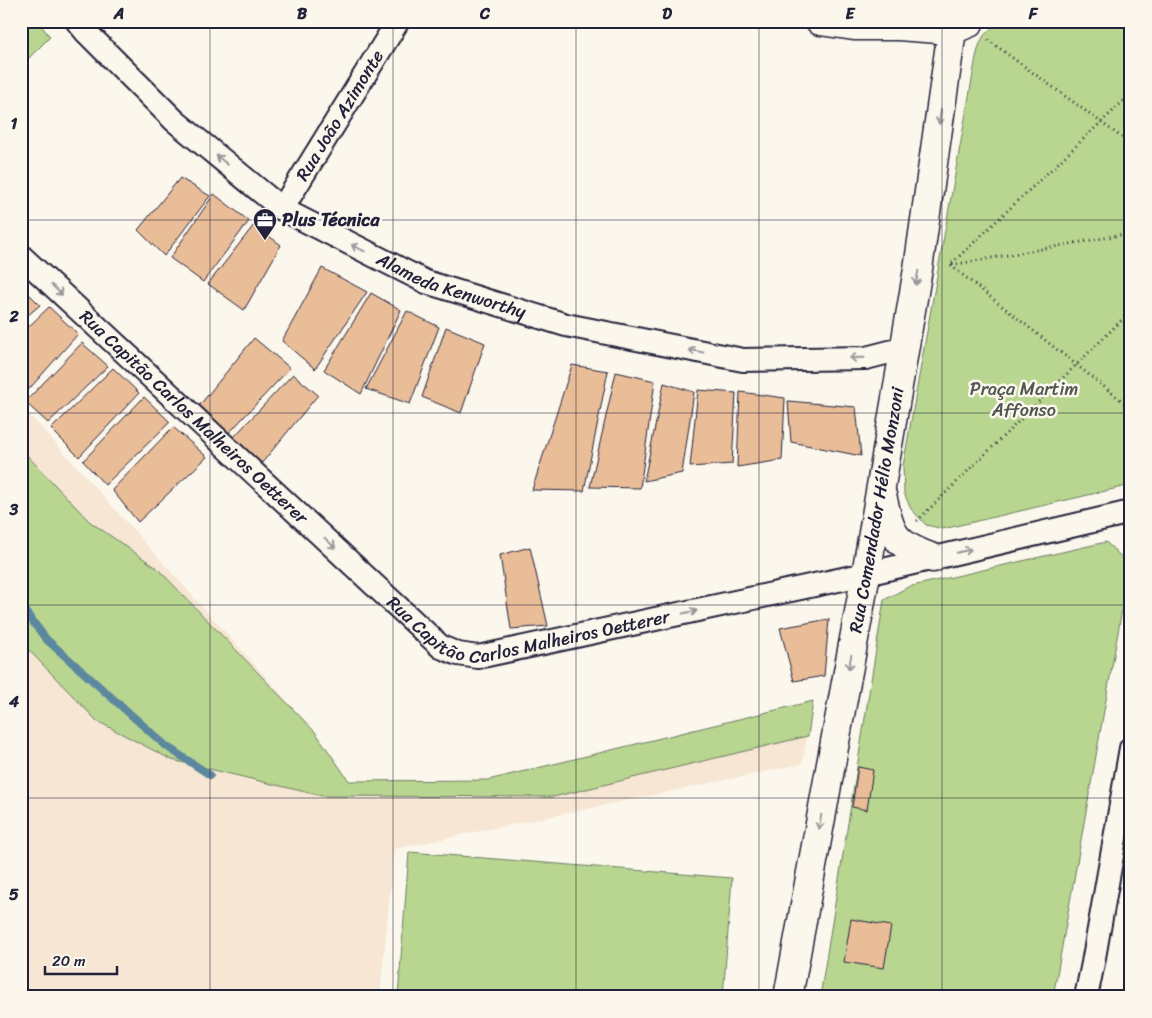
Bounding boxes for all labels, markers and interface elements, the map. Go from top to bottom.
text: A [113,0,124,28]
text: B [297,0,308,28]
text: C [479,0,491,28]
text: D [662,0,672,28]
text: E [846,0,856,28]
text: F [1028,0,1039,28]
street label: Rua João Azimonte [287,43,393,187]
text: 1 [11,109,18,138]
one-way arrow [934,109,944,125]
one-way arrow [216,154,229,166]
place label: Plus Técnica [282,204,380,236]
office icon: Plus Técnica [252,207,278,241]
one-way arrow [351,243,366,252]
street label: Alameda Kenworthy [370,243,531,328]
one-way arrow [912,269,922,285]
one-way arrow [50,284,63,296]
text: 2 [8,302,19,331]
street label: Rua Capitão Carlos Malheiros Oetterer [72,302,317,533]
one-way arrow [688,345,704,355]
one-way arrow [850,353,866,363]
park label: Praça Martim Affonso [970,373,1078,426]
street label: Rua Comendador Hélio Monzoni [839,384,914,635]
text: 3 [9,495,19,524]
one-way arrow [323,537,336,549]
one-way arrow [956,546,972,555]
street label: Rua Capitão Carlos Malheiros Oetterer [379,582,683,624]
text: Rua Capitão Carlos Malheiros Oetterer [379,588,674,673]
one-way arrow [681,606,697,616]
one-way arrow [844,654,854,670]
text: 4 [8,687,19,716]
one-way arrow [815,813,825,829]
text: 5 [9,880,19,909]
scale bar [45,943,118,975]
text: 20 m [52,948,86,974]

